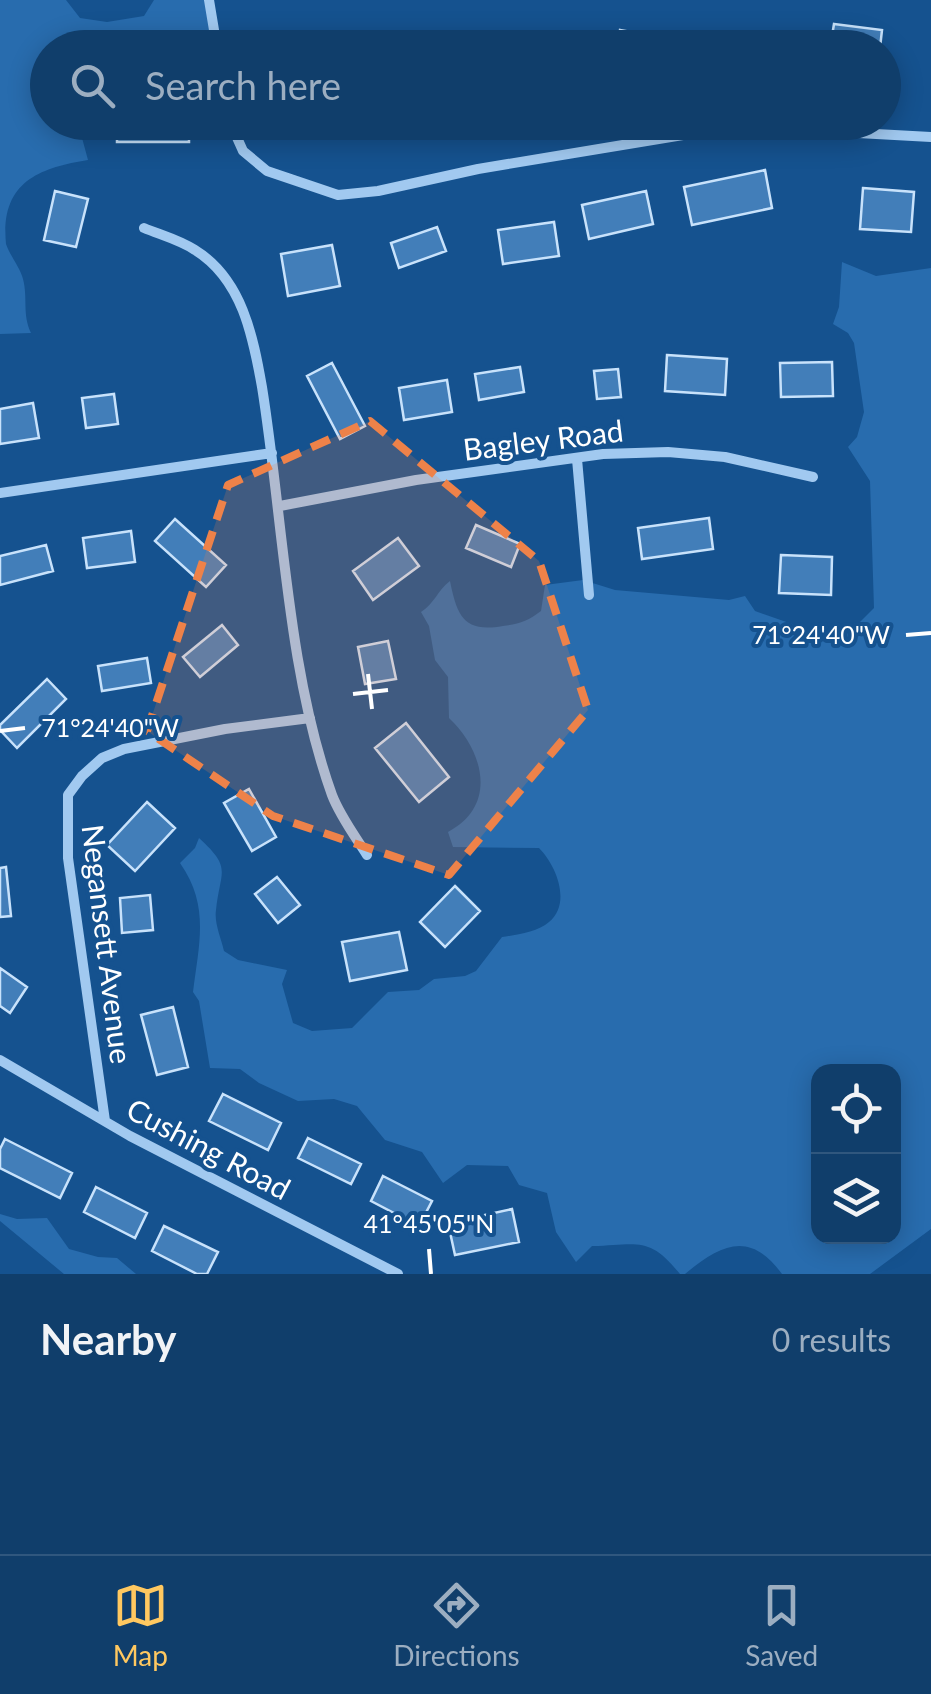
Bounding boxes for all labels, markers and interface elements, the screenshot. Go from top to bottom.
search box [30,30,901,140]
icon: search [65,58,120,113]
text: Search here [145,62,341,108]
street label: Bagley Road [461,411,625,467]
text: 71°24'40"W [752,619,890,649]
text: 71°24'40"W [41,712,179,742]
street label: Negansett Avenue [75,822,141,1066]
map controls [811,1064,901,1244]
button: locate [811,1064,901,1154]
street label: Cushing Road [121,1090,297,1206]
button: layers [811,1154,901,1244]
text: 41°45'05"N [364,1208,494,1238]
text: Nearby [40,1314,177,1364]
text: 0 results [772,1320,891,1359]
tab: Map [113,1578,168,1672]
tab: Directions [393,1578,520,1672]
tab: Saved [745,1578,818,1672]

